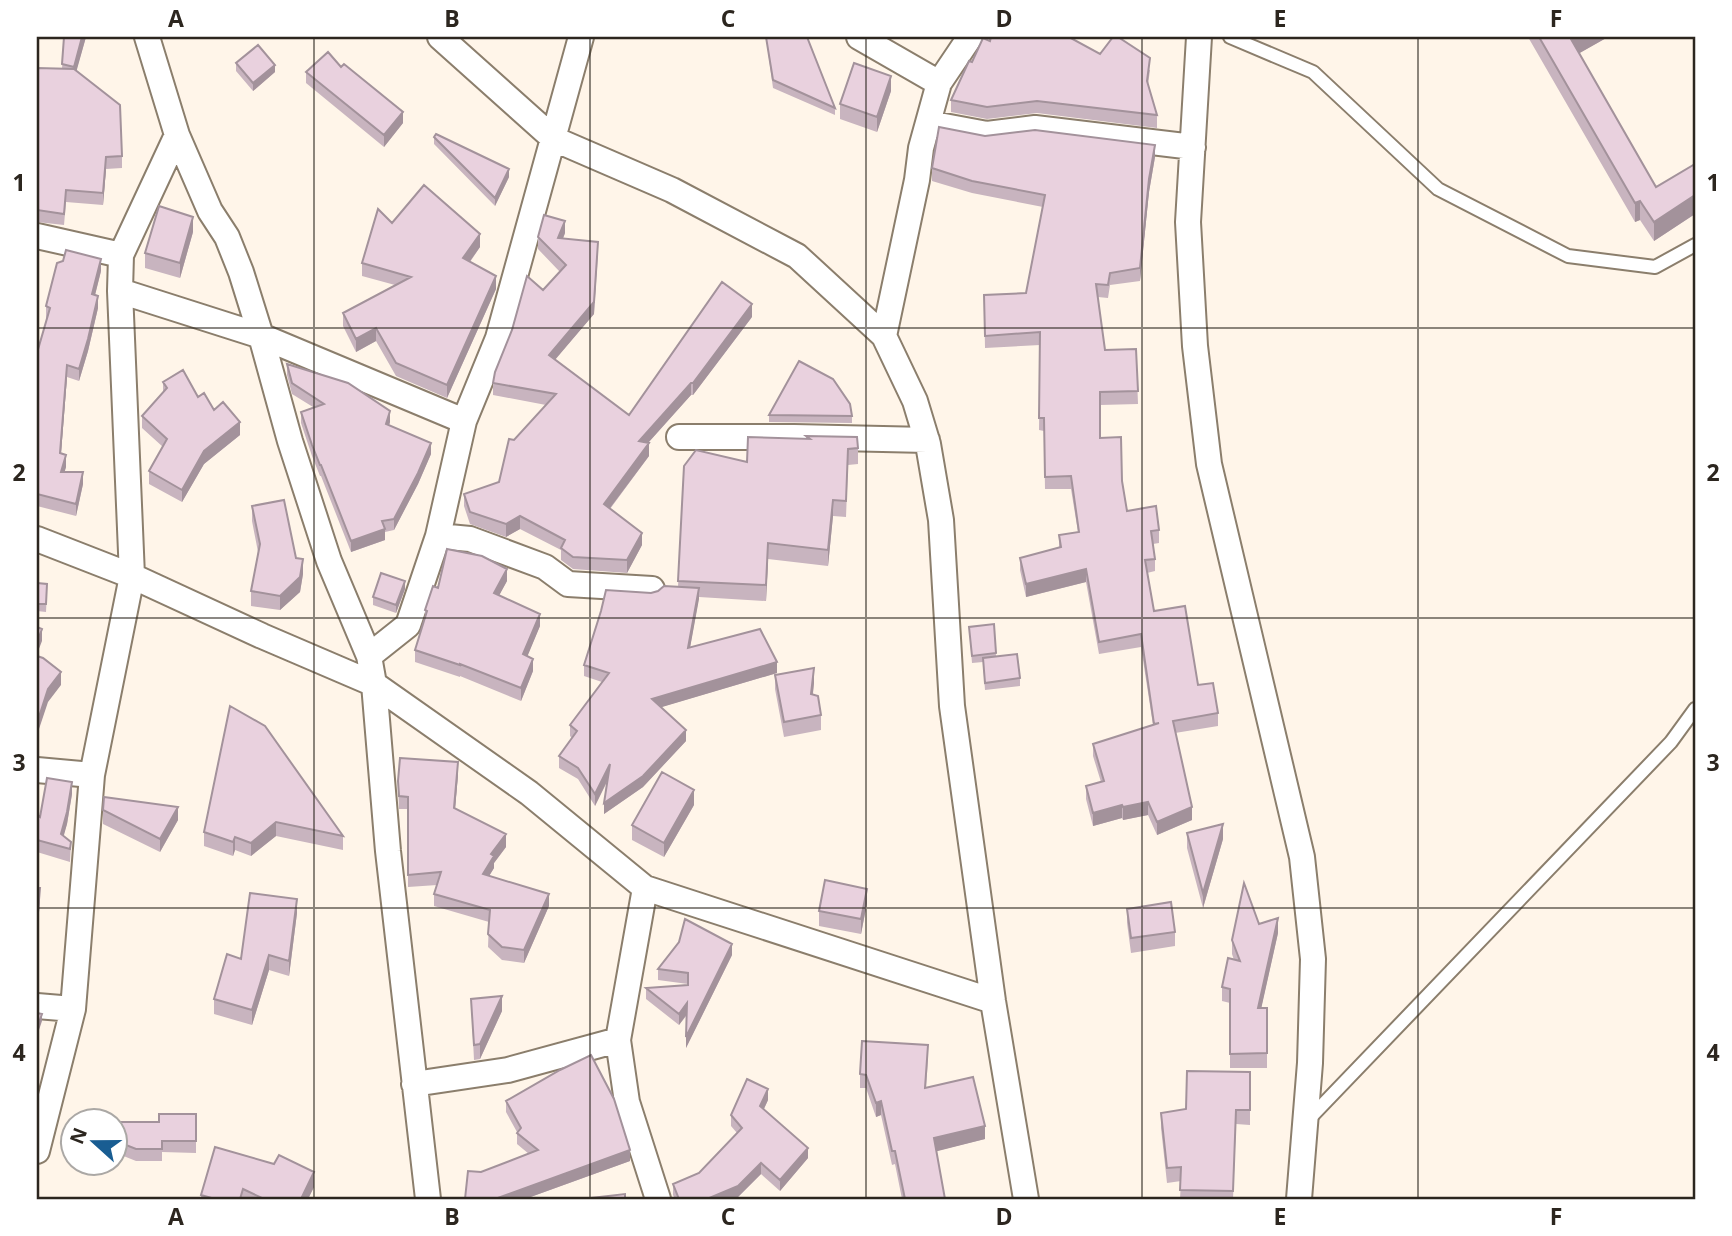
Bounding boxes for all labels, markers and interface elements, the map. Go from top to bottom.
text: A [168,2,184,34]
text: B [444,2,460,34]
text: C [721,2,735,34]
text: D [995,2,1013,34]
text: E [1274,2,1286,34]
text: F [1550,2,1562,34]
text: 1 [12,166,26,198]
text: 1 [1706,166,1720,198]
text: 2 [12,456,26,488]
text: 2 [1706,456,1720,488]
text: 3 [12,746,26,778]
text: 3 [1706,746,1720,778]
text: 4 [12,1036,26,1068]
text: 4 [1706,1036,1720,1068]
north arrow [60,1106,130,1176]
text: N [63,1124,93,1148]
text: A [168,1200,184,1232]
text: B [444,1200,460,1232]
text: C [721,1200,735,1232]
text: D [995,1200,1013,1232]
text: E [1274,1200,1286,1232]
text: F [1550,1200,1562,1232]

